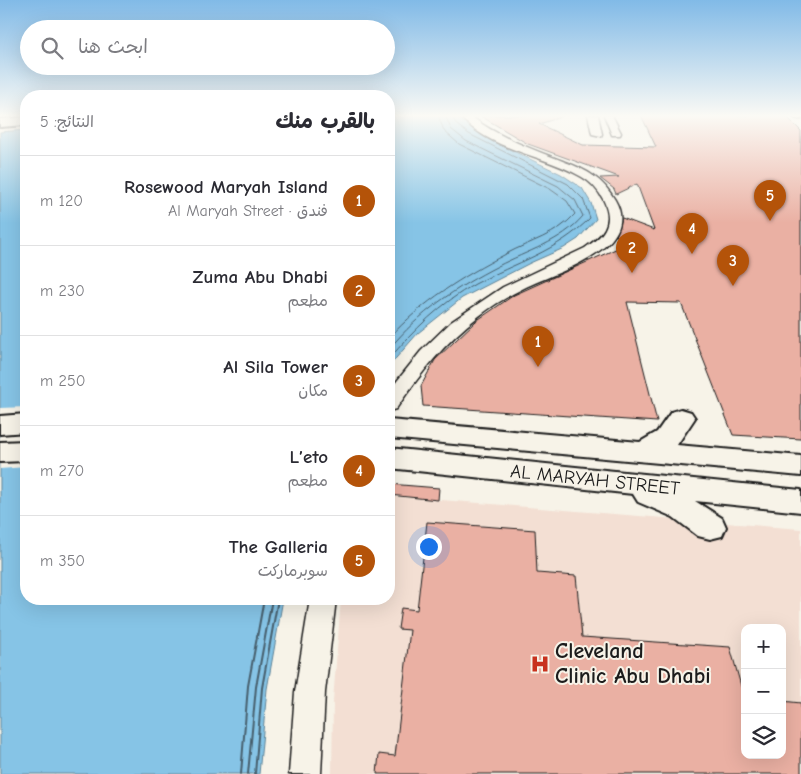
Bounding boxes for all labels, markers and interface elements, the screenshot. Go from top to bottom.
search box [20,20,395,75]
icon: search [38,34,66,62]
text: ابحث هنا [78,36,148,58]
text: بالقرب منك [275,109,375,133]
text: النتائج: 5 [40,113,94,131]
text: Rosewood Maryah Island [124,176,328,198]
pin: 5 [754,180,786,221]
text: 120 m [40,192,83,210]
text: 1 [356,192,362,210]
text: فندق · Al Maryah Street [168,202,328,220]
pin: 4 [676,213,708,254]
pin: 2 [616,232,648,273]
pin: 3 [717,245,749,286]
text: Zuma Abu Dhabi [193,266,328,288]
text: 230 m [40,282,85,300]
text: 2 [355,282,363,300]
text: مطعم [288,292,328,310]
pin: 1 [522,326,554,367]
text: Al Sila Tower [223,356,328,378]
text: 250 m [40,372,85,390]
text: 3 [355,372,363,390]
text: مكان [298,382,328,400]
text: L’eto [289,446,328,468]
street label: AL MARYAH STREET [509,460,681,500]
text: 270 m [40,462,84,480]
text: 4 [355,462,363,480]
text: مطعم [288,472,328,490]
your location [416,534,442,560]
text: The Galleria [229,536,328,558]
text: 350 m [40,552,85,570]
text: 5 [355,552,363,570]
text: سوبرماركت [258,562,328,580]
map controls [741,624,786,759]
button: + [741,624,786,669]
place label: Cleveland Clinic Abu Dhabi [555,638,711,689]
hospital icon: Cleveland Clinic Abu Dhabi [529,653,551,675]
button: − [741,669,786,714]
button: layers [741,714,786,759]

